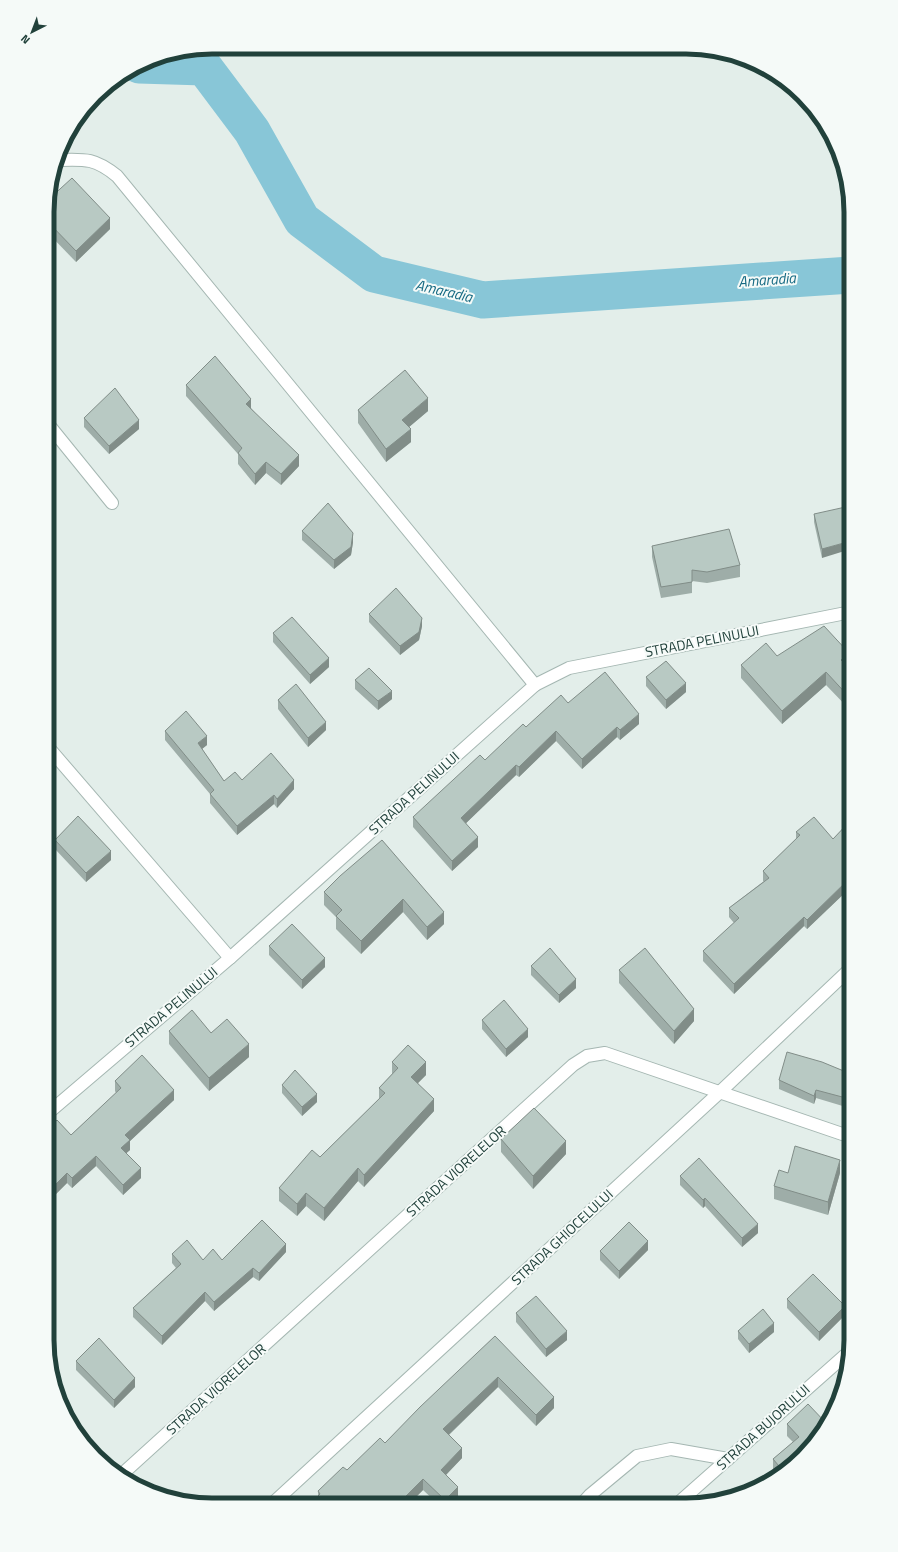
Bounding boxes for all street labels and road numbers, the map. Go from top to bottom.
street label: STRADA PELINULUI [643,619,761,662]
street label: STRADA PELINULUI [364,746,464,839]
street label: STRADA PELINULUI [120,961,222,1052]
street label: STRADA VIORELELOR [401,1120,510,1221]
street label: STRADA GHIOCELULUI [506,1184,617,1290]
street label: STRADA VIORELELOR [161,1338,270,1439]
street label: STRADA BUJORULUI [711,1379,814,1474]

